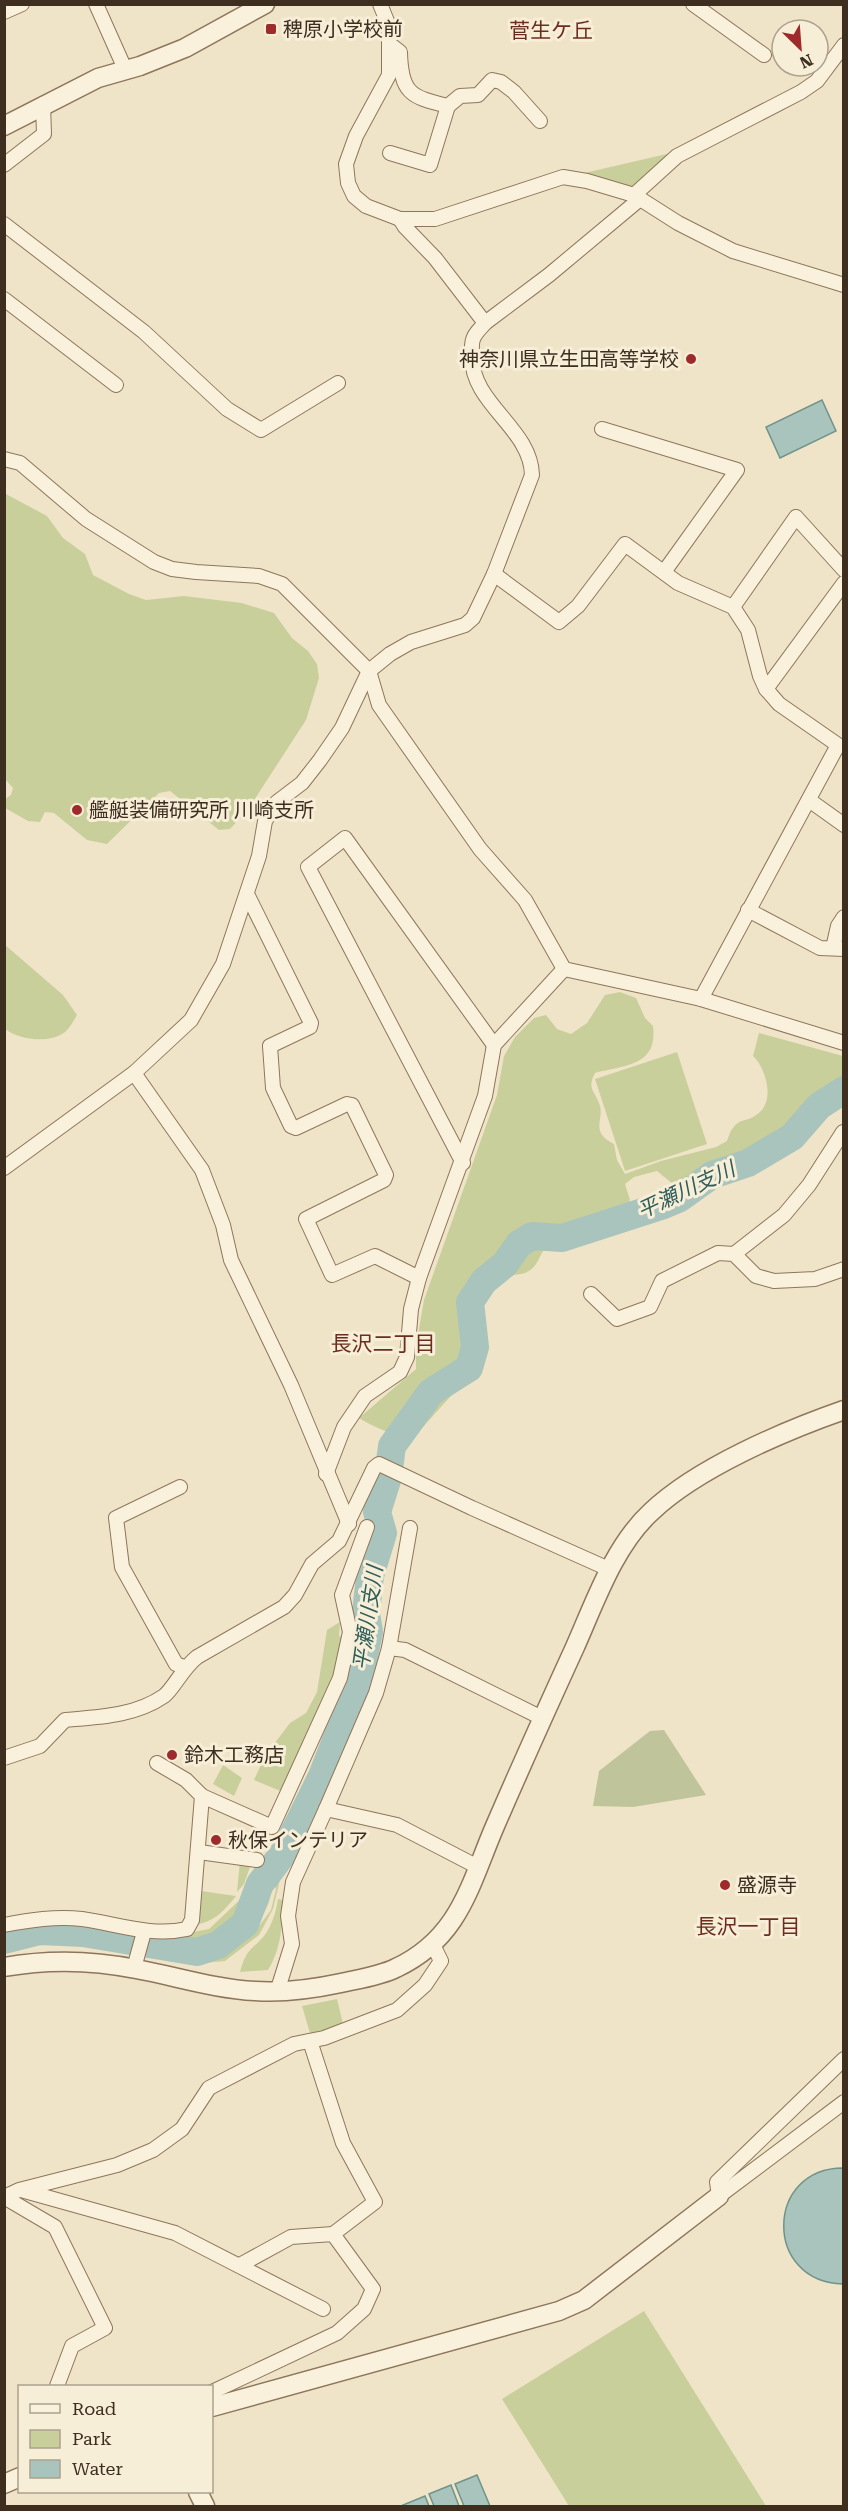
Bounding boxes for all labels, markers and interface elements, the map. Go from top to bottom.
place label: 稗原小学校前 [283,17,403,41]
north arrow [770,18,830,78]
district label: 菅生ケ丘 [509,19,593,43]
marker: 稗原小学校前 [264,22,278,36]
text: N [797,50,816,72]
place label: 神奈川県立生田高等学校 [459,347,679,371]
marker: 神奈川県立生田高等学校 [684,352,698,366]
place label: 艦艇装備研究所 川崎支所 [89,798,314,822]
marker: 艦艇装備研究所 川崎支所 [70,803,84,817]
water label: 平瀬川支川 [633,1156,740,1223]
district label: 長沢二丁目 [331,1332,436,1356]
water label: 平瀬川支川 [349,1562,387,1672]
place label: 鈴木工務店 [184,1743,284,1767]
marker: 鈴木工務店 [165,1748,179,1762]
place label: 秋保インテリア [228,1828,368,1852]
marker: 秋保インテリア [209,1833,223,1847]
place label: 盛源寺 [737,1873,797,1897]
marker: 盛源寺 [718,1878,732,1892]
district label: 長沢一丁目 [696,1915,801,1939]
legend [18,2385,213,2493]
text: Road [72,2398,117,2419]
text: Park [72,2428,112,2449]
text: Water [72,2458,123,2479]

